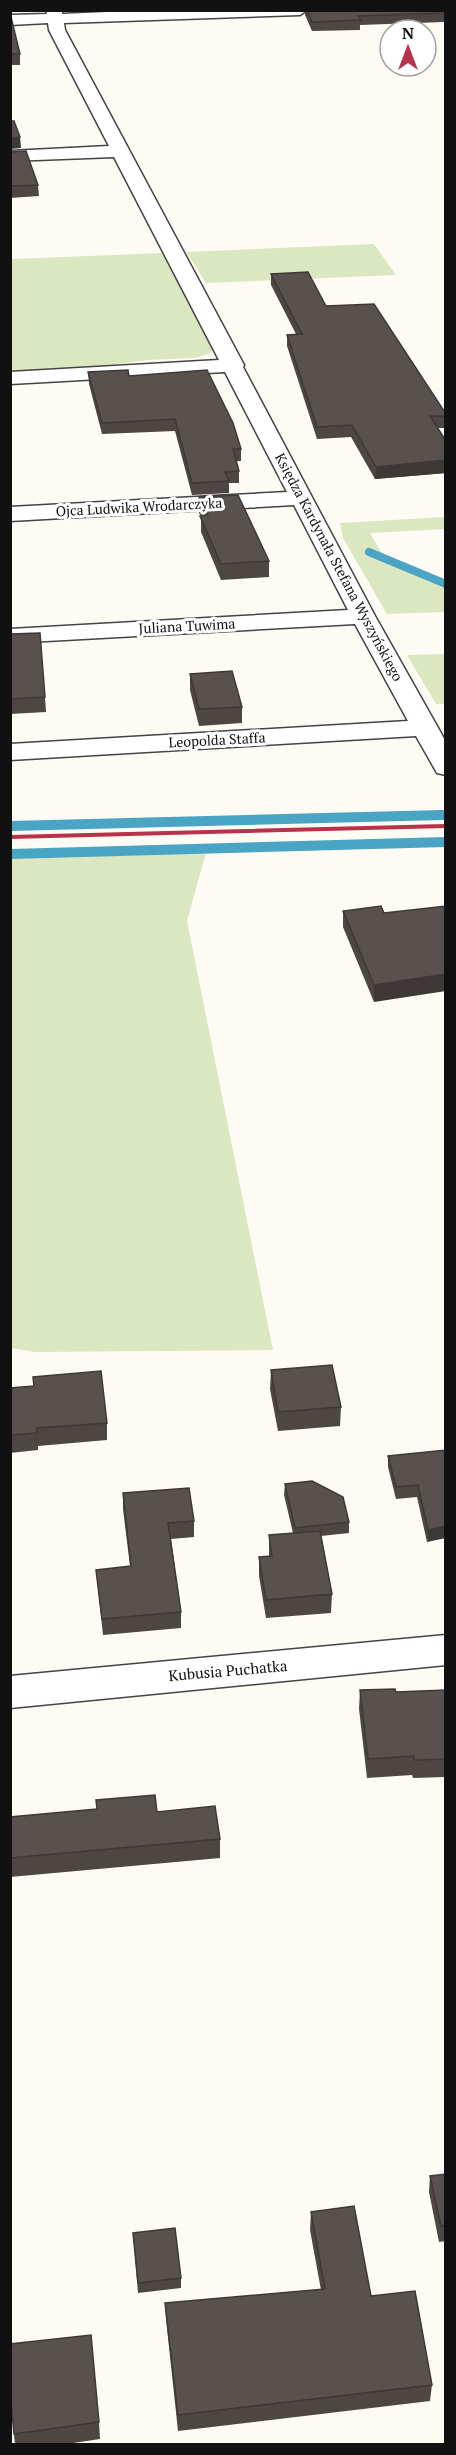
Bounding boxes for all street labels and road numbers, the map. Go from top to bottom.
street label: Księdza Kardynała Stefana Wyszyńskiego [271,449,408,684]
street label: Ojca Ludwika Wrodarczyka [55,493,223,520]
street label: Juliana Tuwima [138,613,236,638]
street label: Leopolda Staffa [168,727,266,752]
street label: Kubusia Puchatka [168,1655,289,1685]

